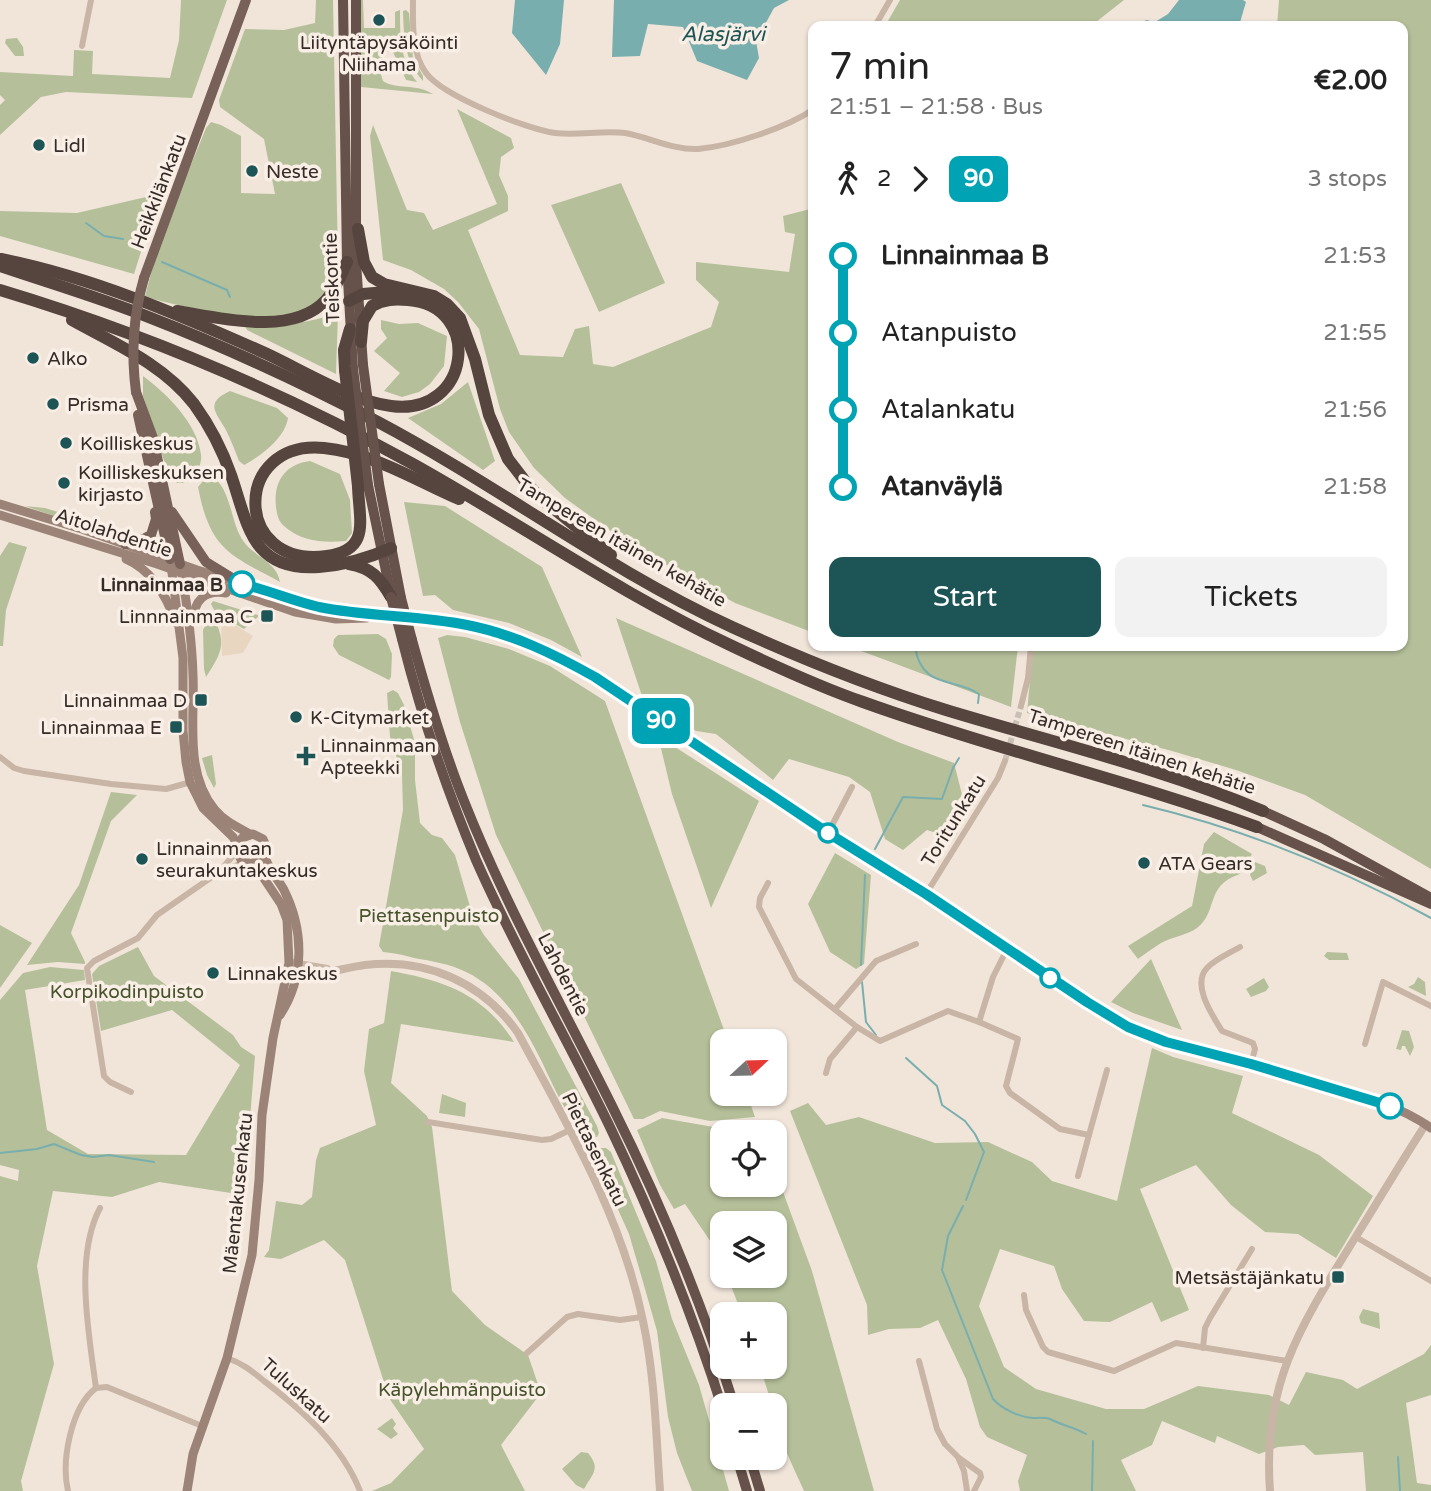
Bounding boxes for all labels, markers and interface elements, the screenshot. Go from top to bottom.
marker: Liityntäpysäköinti Niihama [371,12,387,28]
water label: Alasjärvi [681,22,768,47]
place label: Liityntäpysäköinti Niihama [300,32,458,76]
text: 7 min [829,44,930,90]
text: €2.00 [1314,65,1387,96]
text: 21:51 – 21:58 · Bus [829,93,1043,121]
street label: Heikkilänkatu [127,131,191,252]
place label: Lidl [53,135,85,157]
marker: Lidl [31,137,47,153]
icon: walk [829,160,867,198]
icon: forward [901,160,939,198]
place label: Neste [266,161,319,183]
marker: Neste [244,163,260,179]
text: 90 [963,164,994,193]
text: 2 [877,165,891,193]
text: 3 stops [1307,165,1387,193]
street label: Teiskontie [319,232,345,324]
text: Linnainmaa B [881,240,1049,271]
text: 21:53 [1323,242,1387,270]
text: Atanpuisto [881,317,1017,348]
text: 21:55 [1323,319,1387,347]
place label: Alko [47,348,88,370]
marker: Alko [25,350,41,366]
place label: Prisma [67,394,129,416]
text: Atalankatu [881,394,1015,425]
marker: Prisma [45,396,61,412]
text: 21:56 [1323,396,1387,424]
place label: Koilliskeskus [80,433,193,455]
marker: Koilliskeskus [58,435,74,451]
place label: Koilliskeskuksen kirjasto [78,462,224,506]
text: Atanväylä [881,471,1003,502]
text: 21:58 [1323,473,1387,501]
street label: Tampereen itäinen kehätie [513,474,730,612]
marker: Koilliskeskuksen kirjasto [56,475,72,491]
street label: Aitolahdentie [53,504,175,562]
button: Start [829,557,1101,637]
button: Tickets [1115,557,1387,637]
marker: Linnainmaa B [229,571,255,597]
place label: Linnainmaa B [100,574,223,596]
place label: Linnnainmaa C [119,606,253,628]
marker: Linnnainmaa C [259,608,275,624]
place label: Linnainmaa D [63,690,187,712]
marker: Linnainmaa D [193,692,209,708]
line badge: 90 [630,698,692,744]
street label: Tampereen itäinen kehätie [1025,705,1258,799]
text: 90 [646,706,676,735]
place label: K-Citymarket [310,707,429,729]
marker: K-Citymarket [288,709,304,725]
place label: Linnainmaa E [40,717,162,739]
marker: Linnainmaa E [168,719,184,735]
place label: Linnainmaan Apteekki [320,735,436,779]
marker: Linnainmaan Apteekki [298,748,314,764]
street label: Toritunkatu [917,771,991,870]
unlabelled marker [818,823,838,843]
place label: Linnainmaan seurakuntakeskus [156,838,318,882]
marker: Linnainmaan seurakuntakeskus [134,851,150,867]
place label: ATA Gears [1158,853,1253,875]
marker: ATA Gears [1136,855,1152,871]
park label: Piettasenpuisto [359,905,499,927]
street label: Lahdentie [533,929,593,1020]
place label: Linnakeskus [227,963,338,985]
marker: Linnakeskus [205,965,221,981]
unlabelled marker [1040,968,1060,988]
park label: Korpikodinpuisto [50,981,204,1003]
north arrow [710,1029,788,1106]
map controls [710,1029,787,1470]
street label: Piettasenkatu [557,1089,631,1210]
unlabelled marker [1377,1093,1403,1119]
street label: Mäentakusenkatu [219,1111,257,1275]
button: locate [710,1120,787,1197]
button: layers [710,1211,787,1288]
place label: Metsästäjänkatu [1175,1267,1324,1289]
marker: Metsästäjänkatu [1330,1269,1346,1285]
button: + [710,1302,787,1379]
street label: Tuluskatu [257,1354,336,1428]
park label: Käpylehmänpuisto [378,1379,546,1401]
button: − [710,1393,787,1470]

